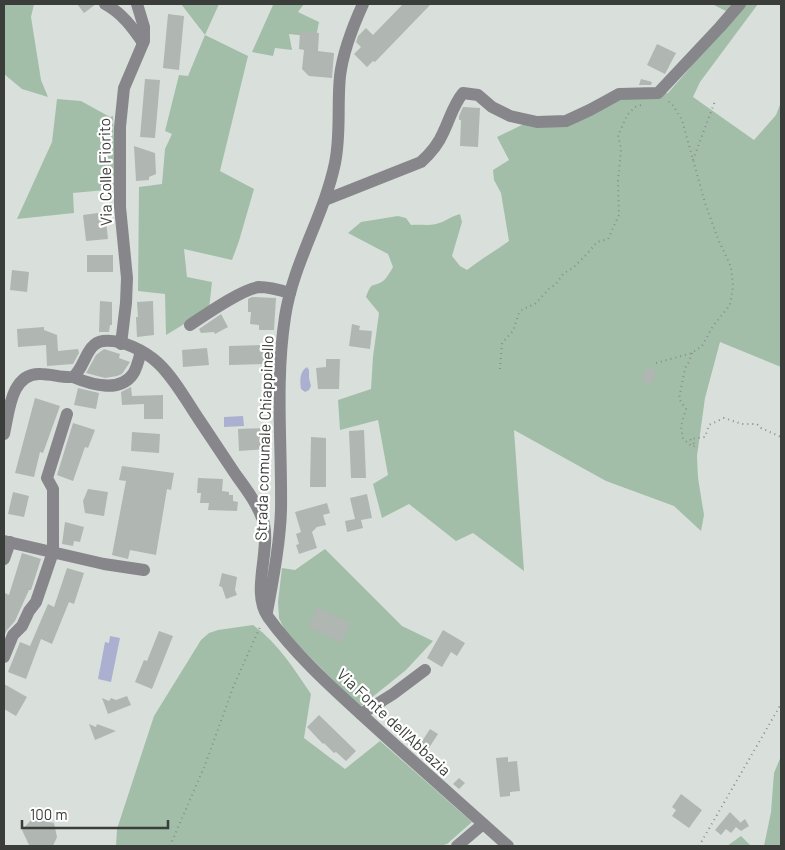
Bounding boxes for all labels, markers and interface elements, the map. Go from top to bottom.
street label: Via Colle Fiorito [94,118,115,226]
street label: Strada comunale Chiappinello [250,335,277,541]
street label: Via Fonte dell'Abbazia [334,664,455,779]
scale bar [22,798,169,830]
text: 100 m [30,805,68,823]

